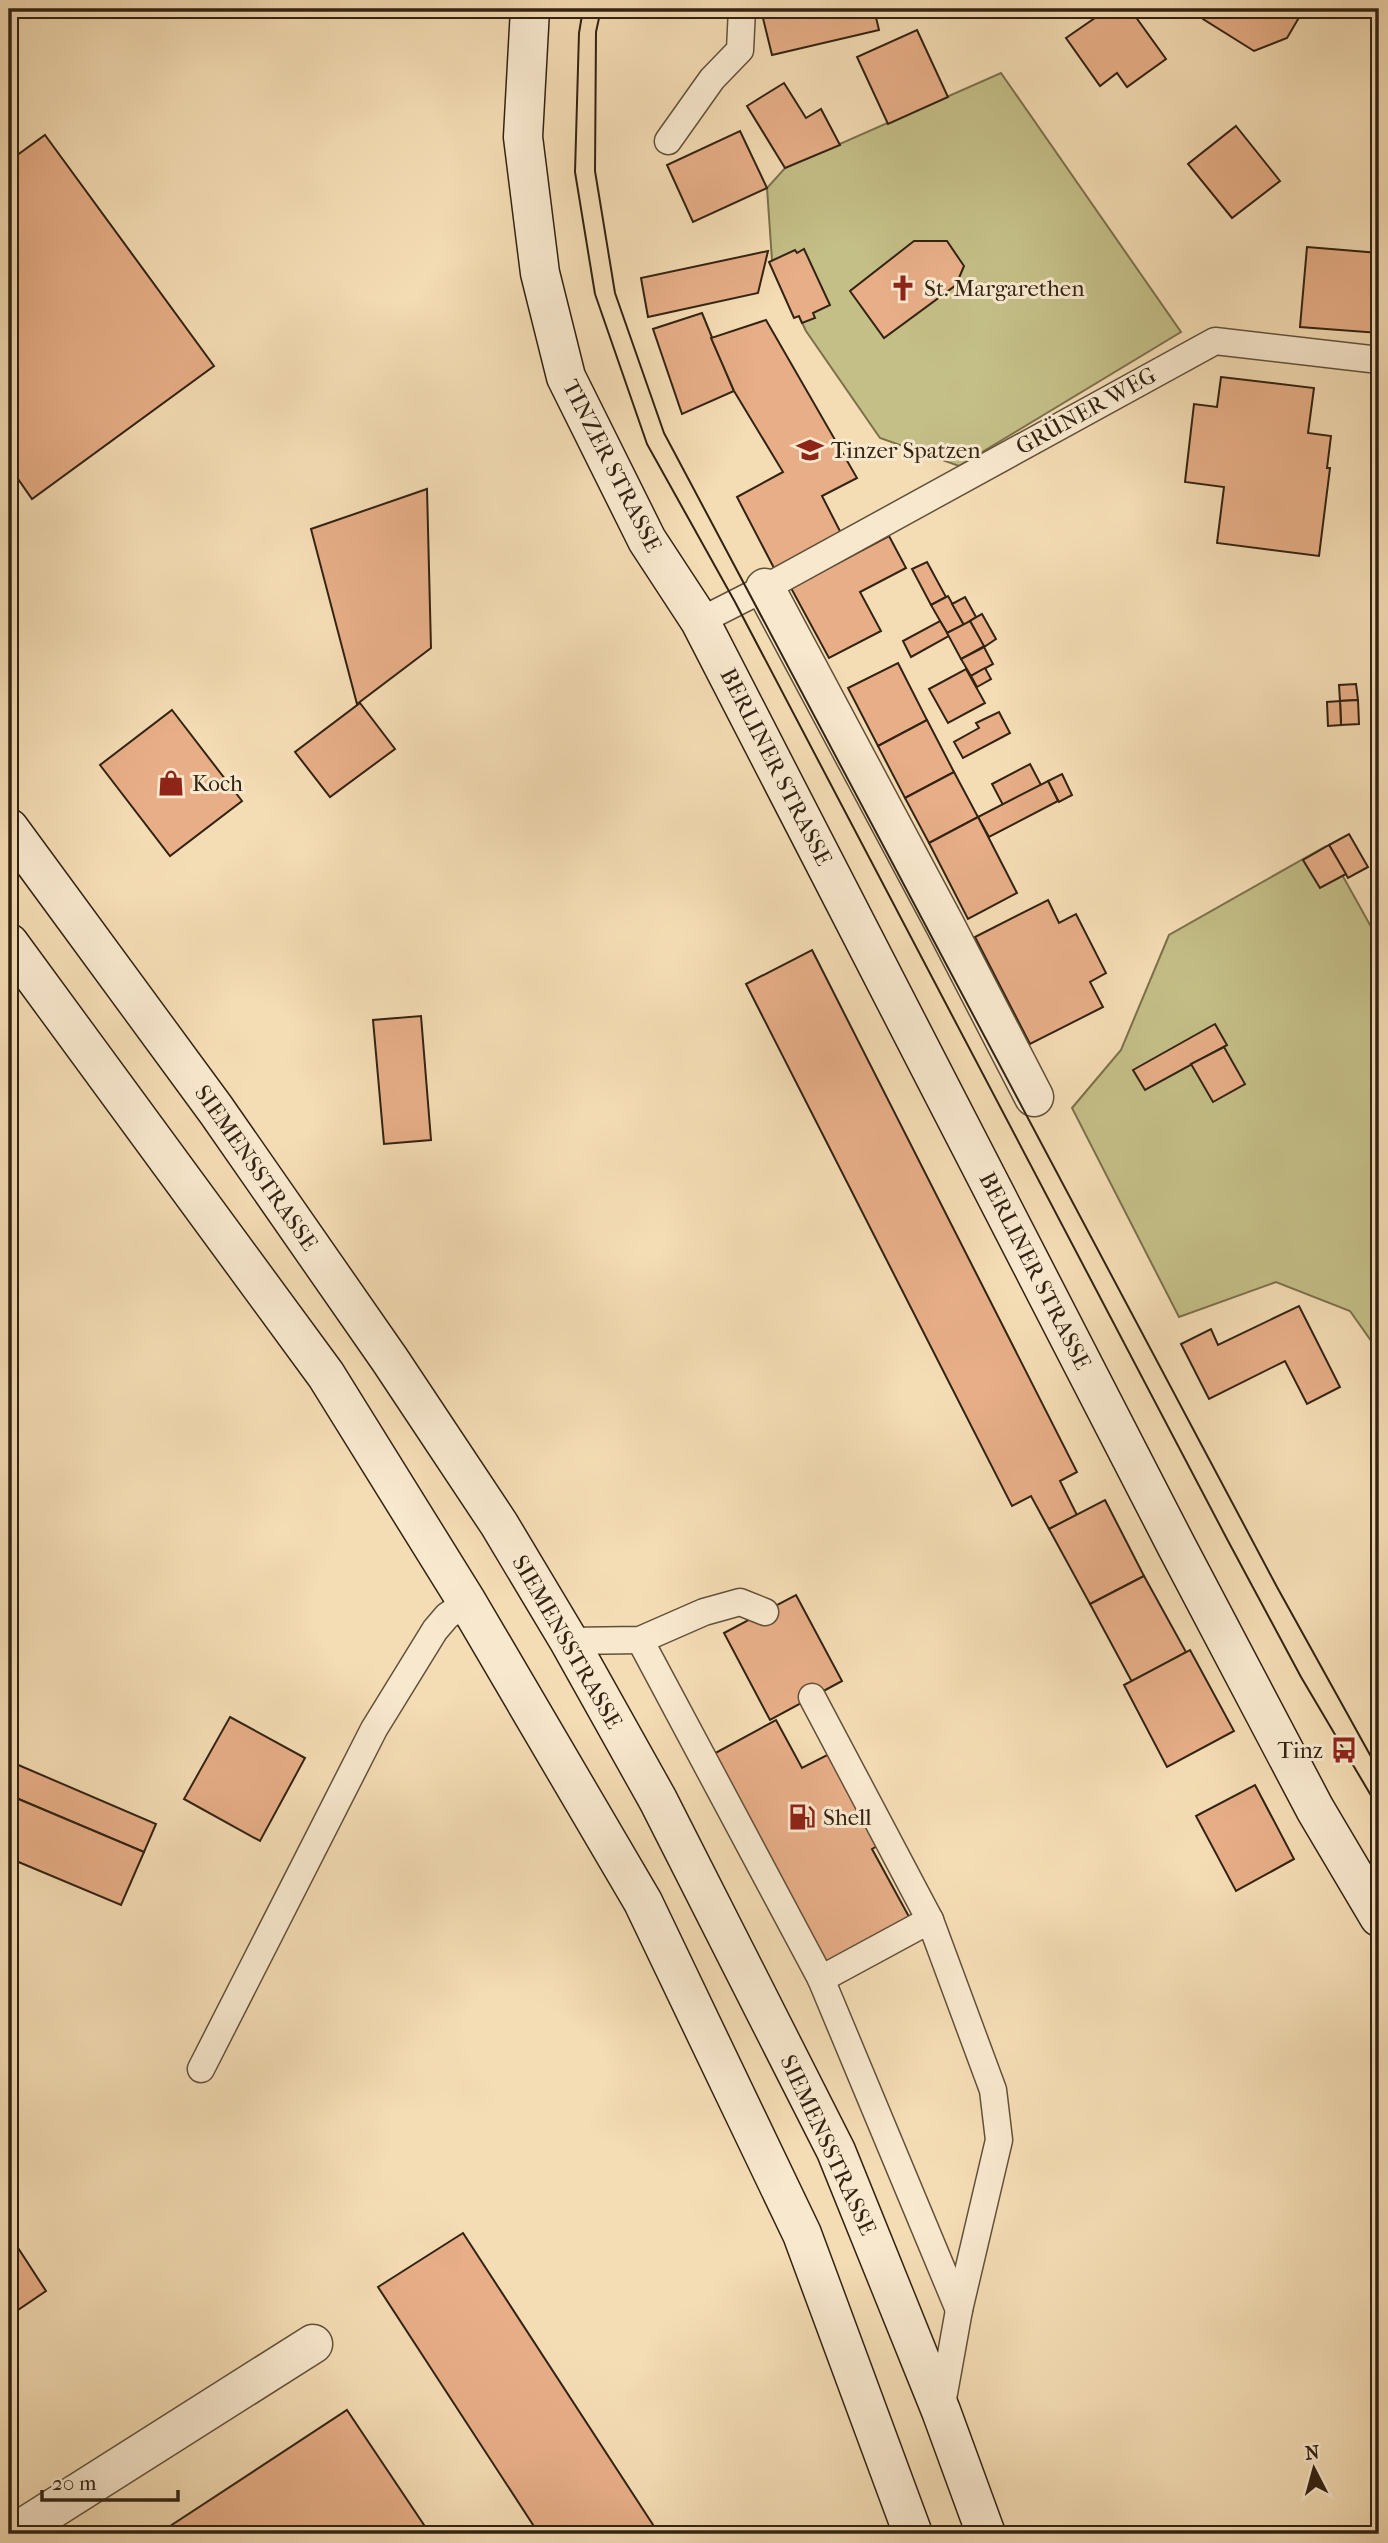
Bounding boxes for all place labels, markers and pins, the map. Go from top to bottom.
church icon: St. Margarethen [888,273,918,303]
place label: St. Margarethen [924,275,1085,302]
school or university icon: Tinzer Spatzen [795,435,825,465]
place label: Tinzer Spatzen [831,437,981,464]
shop icon: Koch [156,768,186,798]
place label: Koch [192,770,243,797]
bus stop icon: Tinz [1329,1735,1359,1765]
place label: Tinz [1278,1737,1323,1764]
fuel station icon: Shell [787,1802,817,1832]
place label: Shell [823,1804,872,1831]

